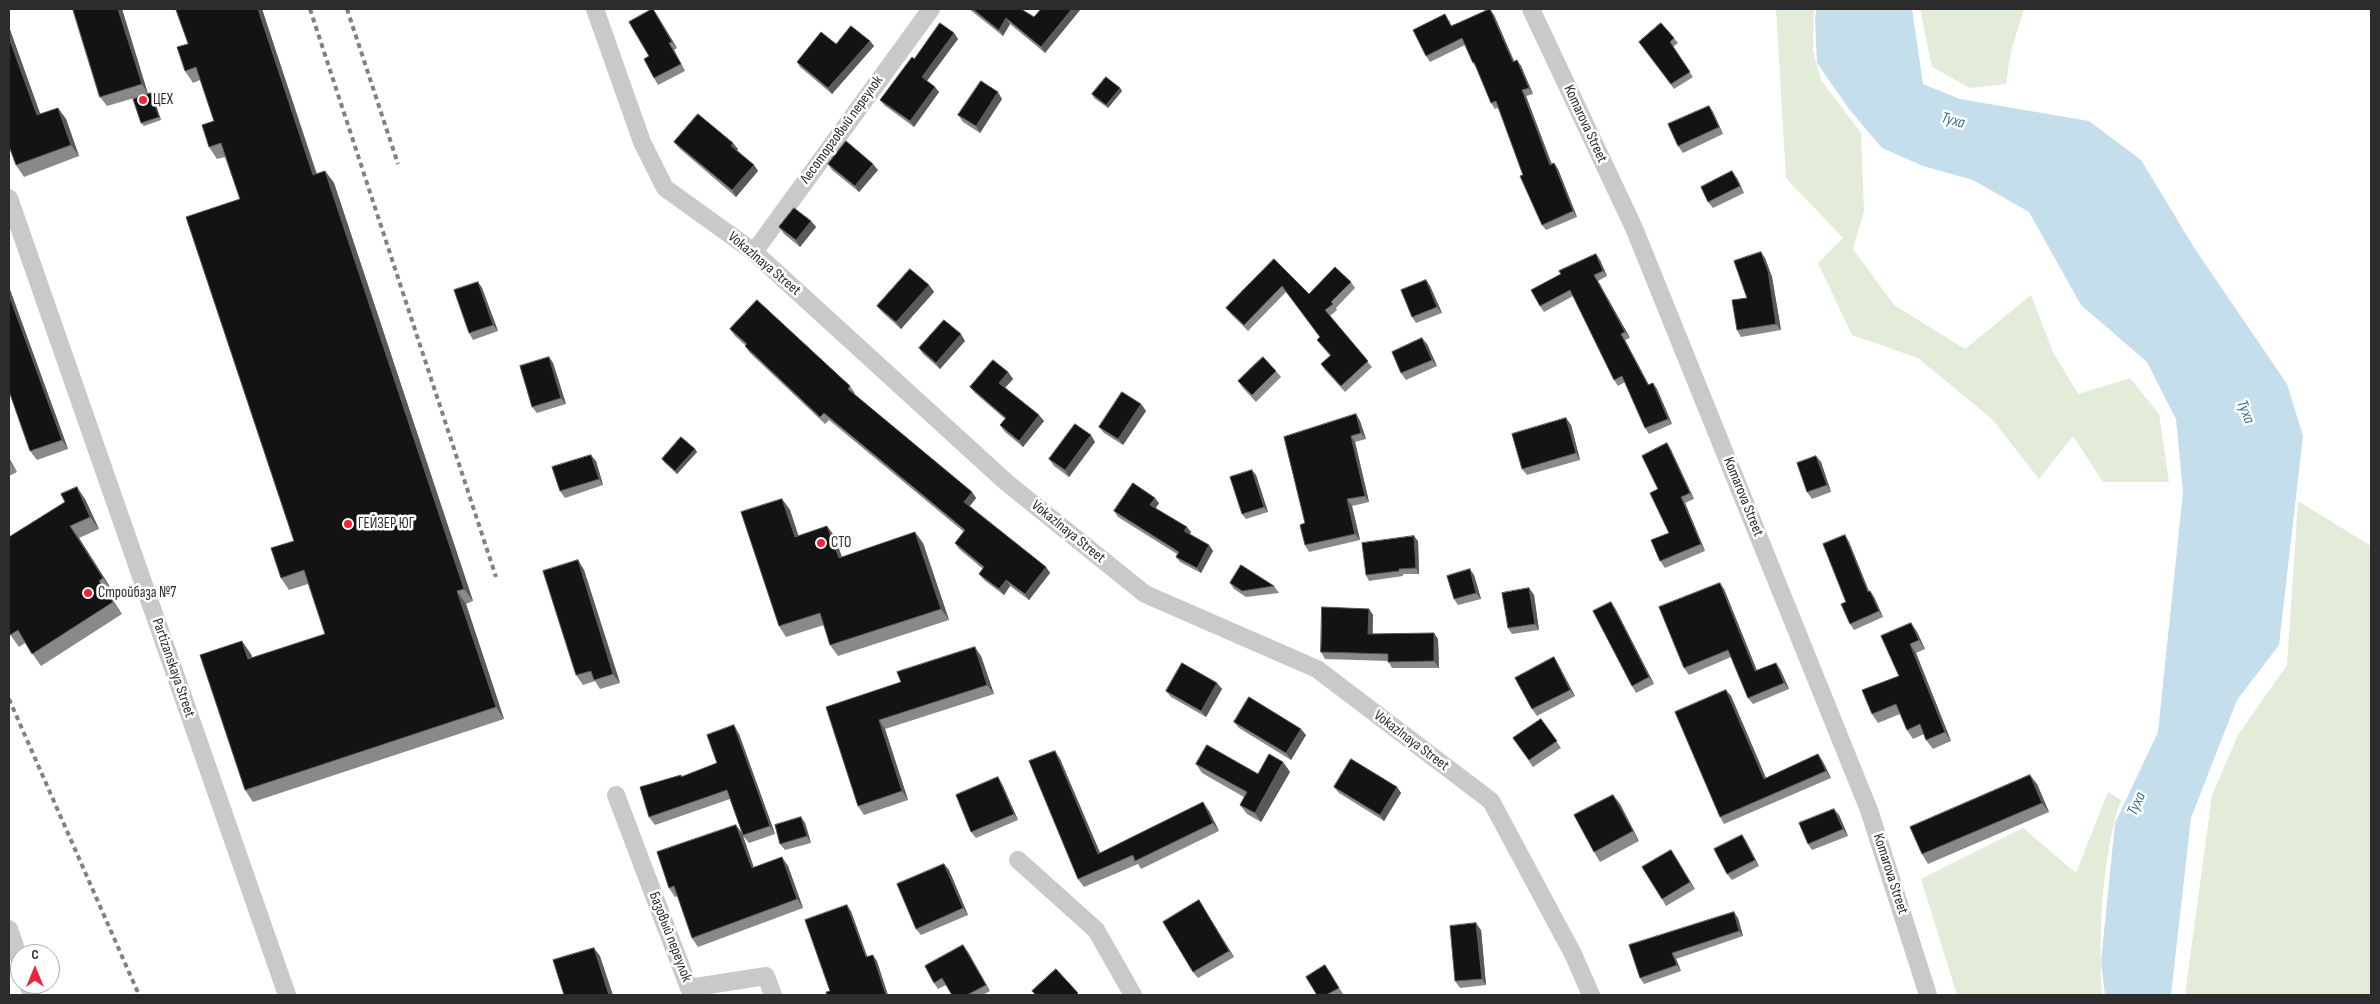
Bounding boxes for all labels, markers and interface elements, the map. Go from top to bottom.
street label: Лесоторговый переулок [797,72,887,188]
street label: Komarova Street [1559,82,1611,166]
place label: ЦЕХ [153,91,173,109]
marker: ЦЕХ [137,94,149,106]
water label: Туха [1939,109,1967,133]
street label: Vokazlnaya Street [724,228,804,300]
water label: Туха [2232,397,2258,427]
street label: Komarova Street [1719,455,1767,539]
street label: Vokazlnaya Street [1027,497,1109,567]
place label: ГЕЙЗЕР ЮГ [358,515,414,533]
marker: ГЕЙЗЕР ЮГ [342,518,354,530]
place label: СТО [831,534,851,552]
marker: СТО [815,537,827,549]
place label: Стройбаза №7 [98,584,176,602]
marker: Стройбаза №7 [82,587,94,599]
street label: Partizanskaya Street [148,616,198,720]
street label: Vokazlnaya Street [1370,707,1452,775]
water label: Туха [2123,789,2151,819]
street label: Komarova Street [1869,831,1911,917]
street label: Базовый переулок [645,890,695,984]
north arrow [10,944,60,994]
text: С [31,946,39,963]

